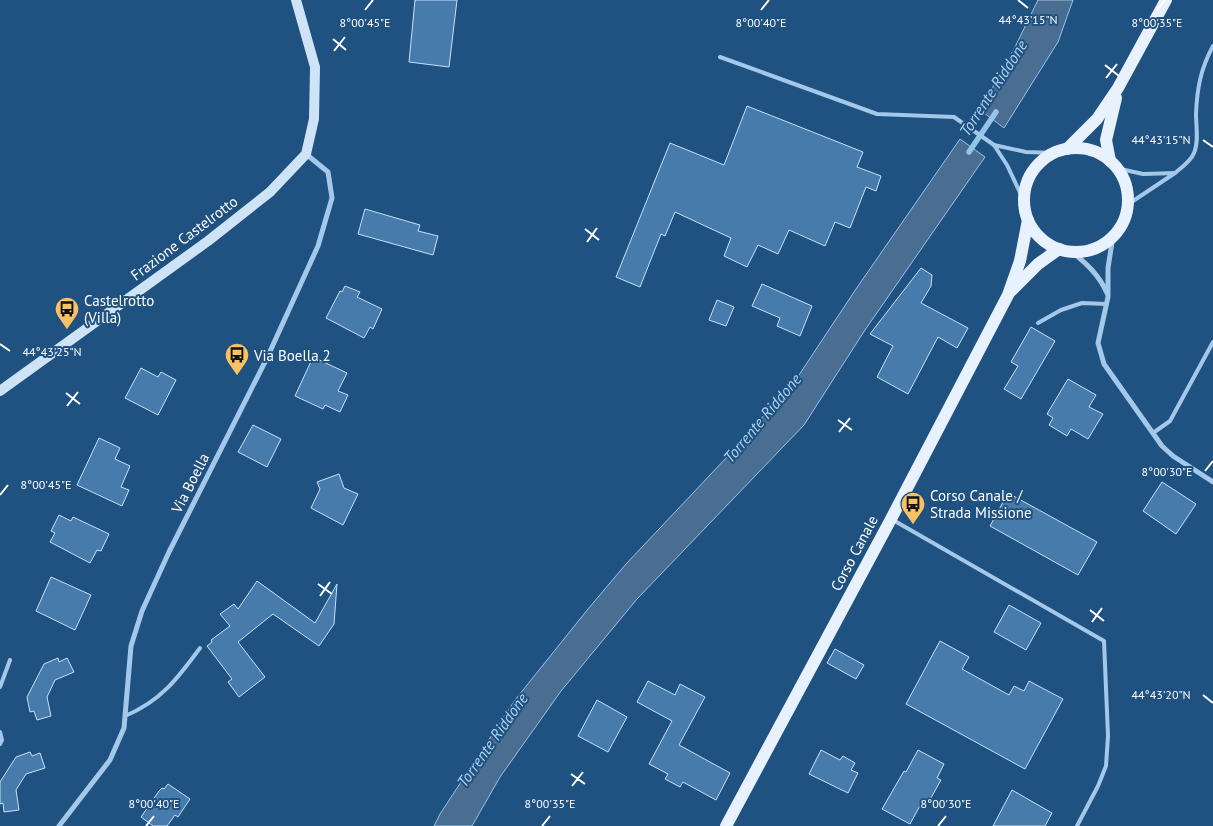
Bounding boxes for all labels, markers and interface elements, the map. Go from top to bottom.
text: 44°43'15"N [998,12,1058,27]
text: 8°00'45"E [340,15,390,30]
text: 8°00'40"E [736,15,786,30]
text: 8°00'35"E [1132,15,1182,30]
water label: Torrente Riddone [954,36,1032,140]
text: 44°43'15"N [1131,132,1191,147]
street label: Frazione Castelrotto [127,192,241,284]
place label: Castelrotto (Villa) [84,291,154,327]
bus stop icon: Castelrotto (Villa) [54,296,80,330]
bus stop icon: Via Boella 2 [224,342,250,376]
text: 44°43'25"N [22,344,82,359]
place label: Via Boella 2 [253,346,331,365]
water label: Torrente Riddone [719,369,806,467]
street label: Via Boella [166,450,213,517]
text: 8°00'30"E [1142,464,1192,479]
text: 8°00'45"E [21,477,71,492]
place label: Corso Canale / Strada Missione [930,486,1032,522]
bus stop icon: Corso Canale / Strada Missione [900,491,926,525]
street label: Corso Canale [826,512,882,594]
text: 44°43'20"N [1131,687,1191,702]
water label: Torrente Riddone [452,688,532,791]
text: 8°00'40"E [129,796,179,811]
text: 8°00'35"E [525,796,575,811]
text: 8°00'30"E [921,796,971,811]

